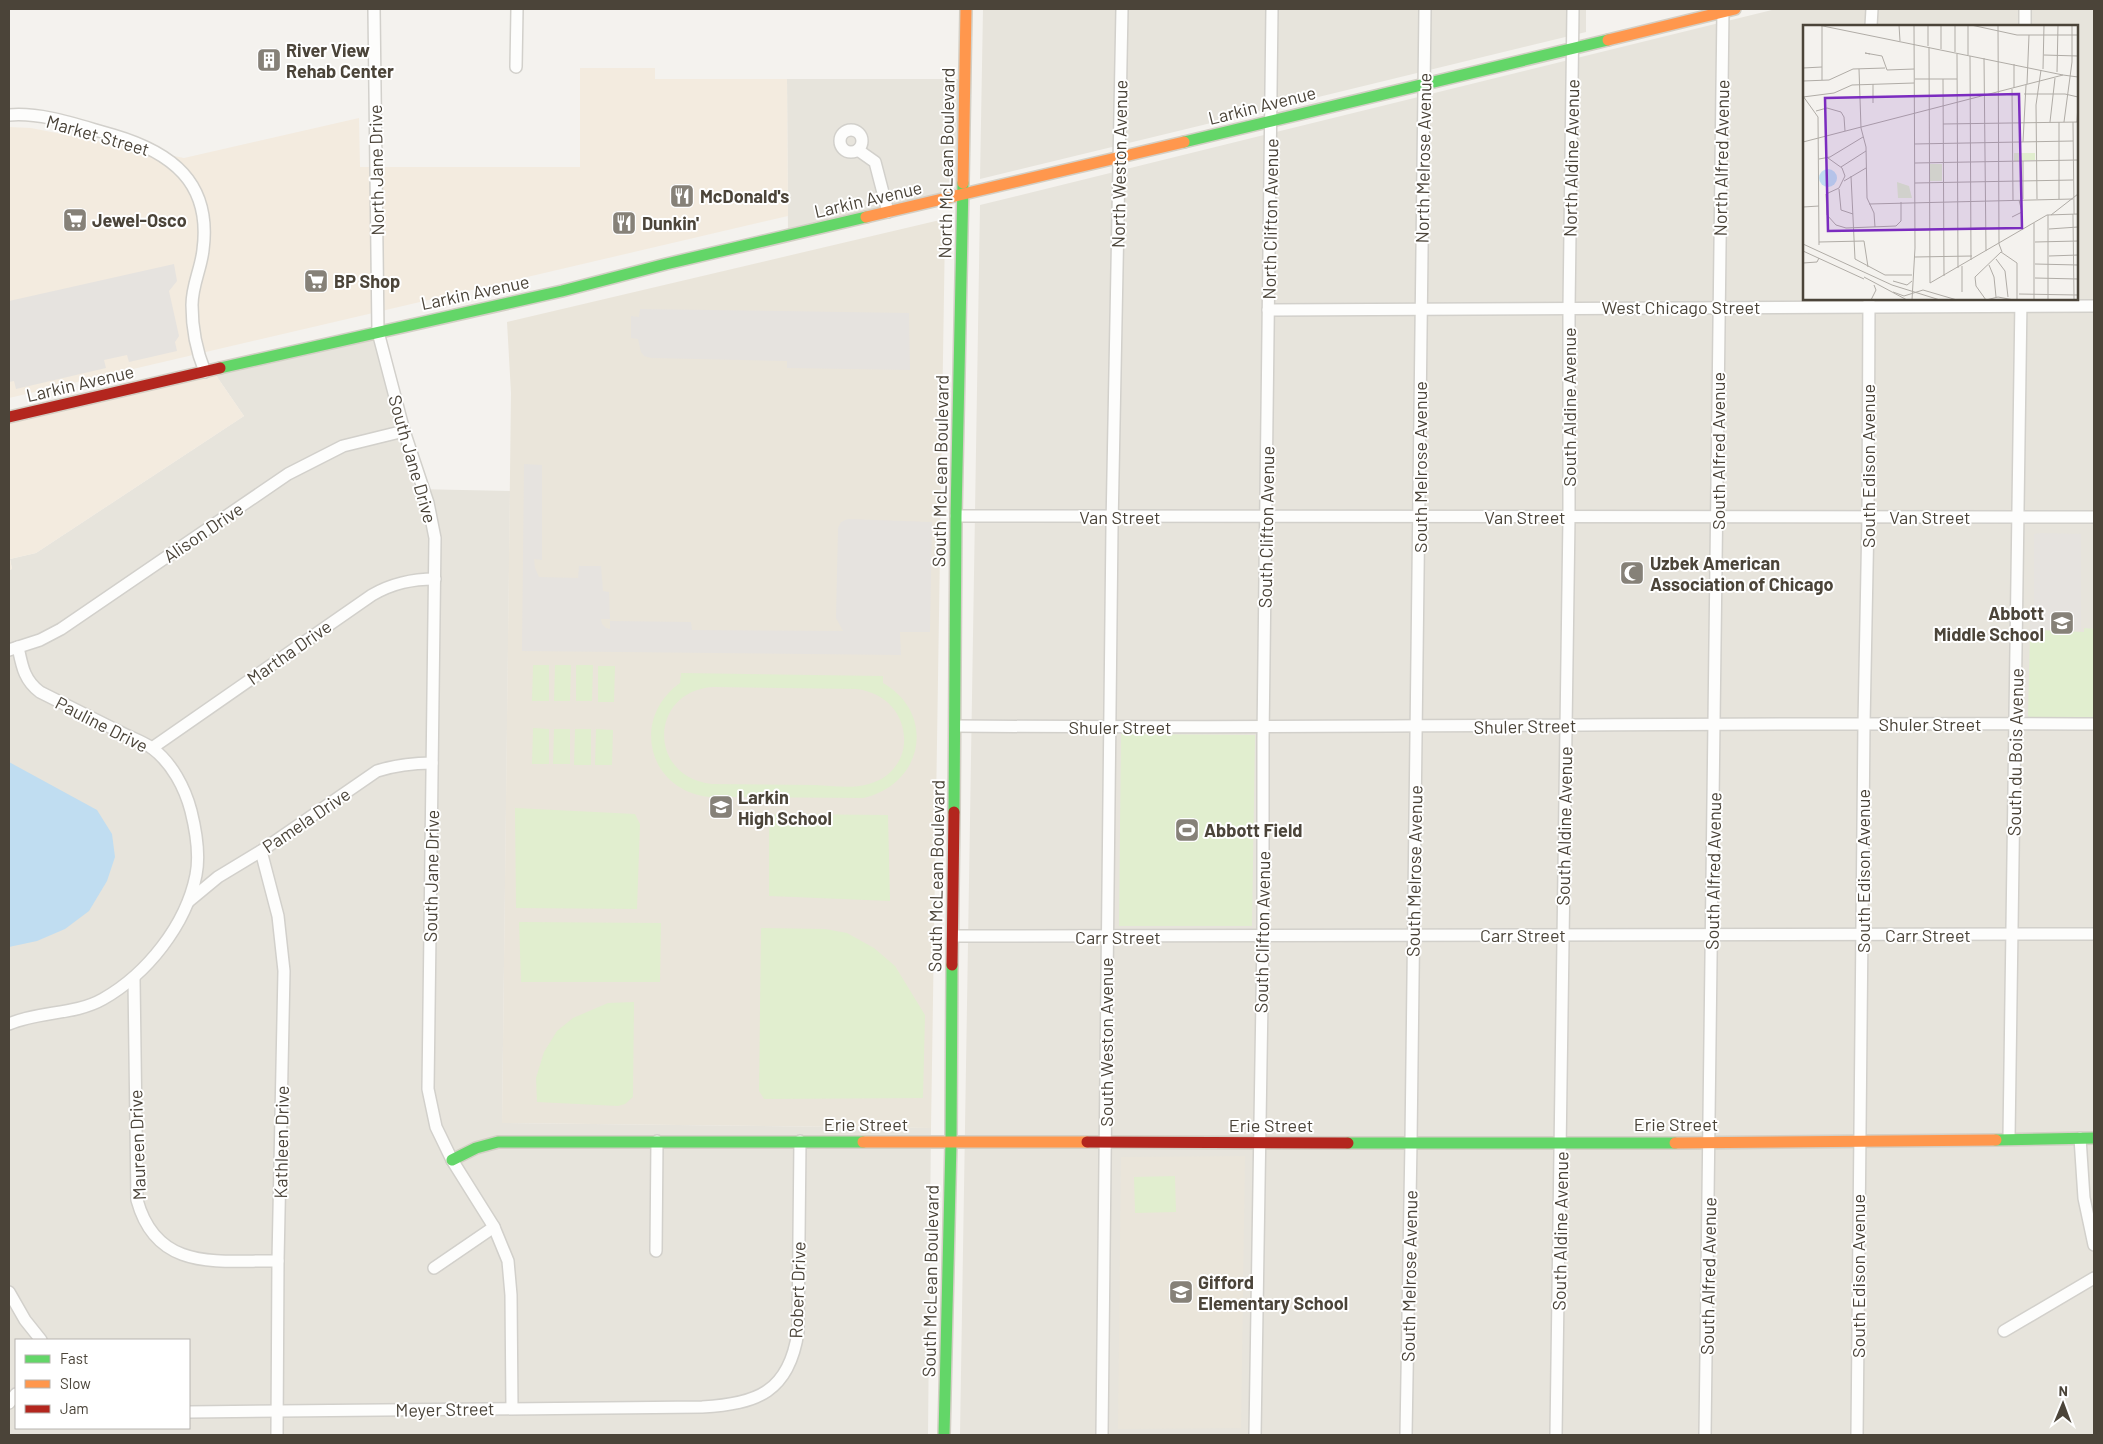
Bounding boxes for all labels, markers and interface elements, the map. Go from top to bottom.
inset map [1803,25,2078,300]
place label: River View Rehab Center [286,39,394,82]
building icon: River View Rehab Center [256,47,282,73]
street label: North McLean Boulevard [933,67,959,259]
street label: North Melrose Avenue [1411,73,1435,243]
street label: North Aldine Avenue [1559,79,1583,237]
street label: North Alfred Avenue [1709,79,1733,237]
street label: North Weston Avenue [1107,80,1131,248]
street label: Larkin Avenue [1206,81,1318,129]
street label: North Jane Drive [364,104,388,236]
street label: Market Street [44,110,152,160]
street label: North Clifton Avenue [1258,138,1282,300]
street label: Larkin Avenue [812,176,924,222]
restaurant icon: McDonald's [669,183,695,209]
place label: McDonald's [700,185,789,207]
supermarket icon: Jewel-Osco [62,207,88,233]
place label: Jewel-Osco [92,209,187,231]
restaurant icon: Dunkin' [611,210,637,236]
place label: Dunkin' [642,212,699,234]
supermarket icon: BP Shop [303,268,329,294]
place label: BP Shop [334,270,400,292]
street label: Larkin Avenue [419,270,531,314]
street label: West Chicago Street [1601,296,1761,318]
street label: South Aldine Avenue [1558,327,1580,487]
street label: Larkin Avenue [24,360,136,406]
street label: South Alfred Avenue [1707,372,1729,530]
street label: South McLean Boulevard [927,375,953,567]
street label: South Melrose Avenue [1409,381,1431,553]
street label: South Edison Avenue [1857,384,1879,548]
street label: South Jane Drive [384,392,442,526]
street label: South Clifton Avenue [1254,446,1278,608]
street label: Alison Drive [159,497,247,567]
street label: Van Street [1079,506,1161,528]
street label: Van Street [1484,506,1566,528]
street label: Van Street [1889,506,1971,528]
place label: Uzbek American Association of Chicago [1650,552,1833,595]
mosque icon: Uzbek American Association of Chicago [1619,560,1645,586]
place label: Abbott Middle School [1934,602,2044,645]
school or university icon: Abbott Middle School [2049,610,2075,636]
street label: Martha Drive [243,615,335,689]
street label: South du Bois Avenue [2003,668,2027,836]
street label: Pauline Drive [52,691,152,757]
street label: Shuler Street [1879,713,1981,735]
street label: Shuler Street [1473,714,1577,738]
street label: Shuler Street [1069,716,1171,738]
street label: South Aldine Avenue [1552,746,1576,906]
street label: South McLean Boulevard [923,780,949,972]
street label: Pamela Drive [258,783,354,857]
street label: South Melrose Avenue [1402,785,1426,957]
place label: Larkin High School [738,786,832,829]
street label: South Edison Avenue [1852,789,1874,953]
street label: South Alfred Avenue [1701,792,1725,950]
school or university icon: Larkin High School [708,794,734,820]
street label: South Jane Drive [419,810,443,942]
sports icon: Abbott Field [1174,817,1200,843]
place label: Abbott Field [1204,819,1303,841]
street label: South Clifton Avenue [1250,851,1274,1013]
street label: Carr Street [1480,924,1566,946]
street label: Carr Street [1885,924,1971,946]
street label: Carr Street [1075,926,1161,948]
street label: South Weston Avenue [1095,957,1117,1127]
street label: Kathleen Drive [269,1085,293,1199]
street label: Maureen Drive [124,1089,150,1201]
street label: Erie Street [824,1113,908,1135]
street label: Erie Street [1634,1113,1718,1135]
street label: Erie Street [1229,1114,1313,1136]
street label: South Aldine Avenue [1548,1151,1572,1311]
street label: South McLean Boulevard [917,1185,943,1377]
street label: South Melrose Avenue [1397,1190,1421,1362]
street label: South Edison Avenue [1847,1194,1869,1358]
street label: South Alfred Avenue [1696,1197,1720,1355]
street label: Robert Drive [784,1241,810,1339]
place label: Gifford Elementary School [1198,1271,1348,1314]
school or university icon: Gifford Elementary School [1168,1279,1194,1305]
legend [15,1339,190,1429]
text: Fast [60,1349,88,1367]
text: Slow [60,1374,91,1392]
north arrow [2038,1379,2088,1429]
text: N [2058,1382,2068,1399]
street label: Meyer Street [395,1397,495,1421]
text: Jam [60,1399,89,1417]

